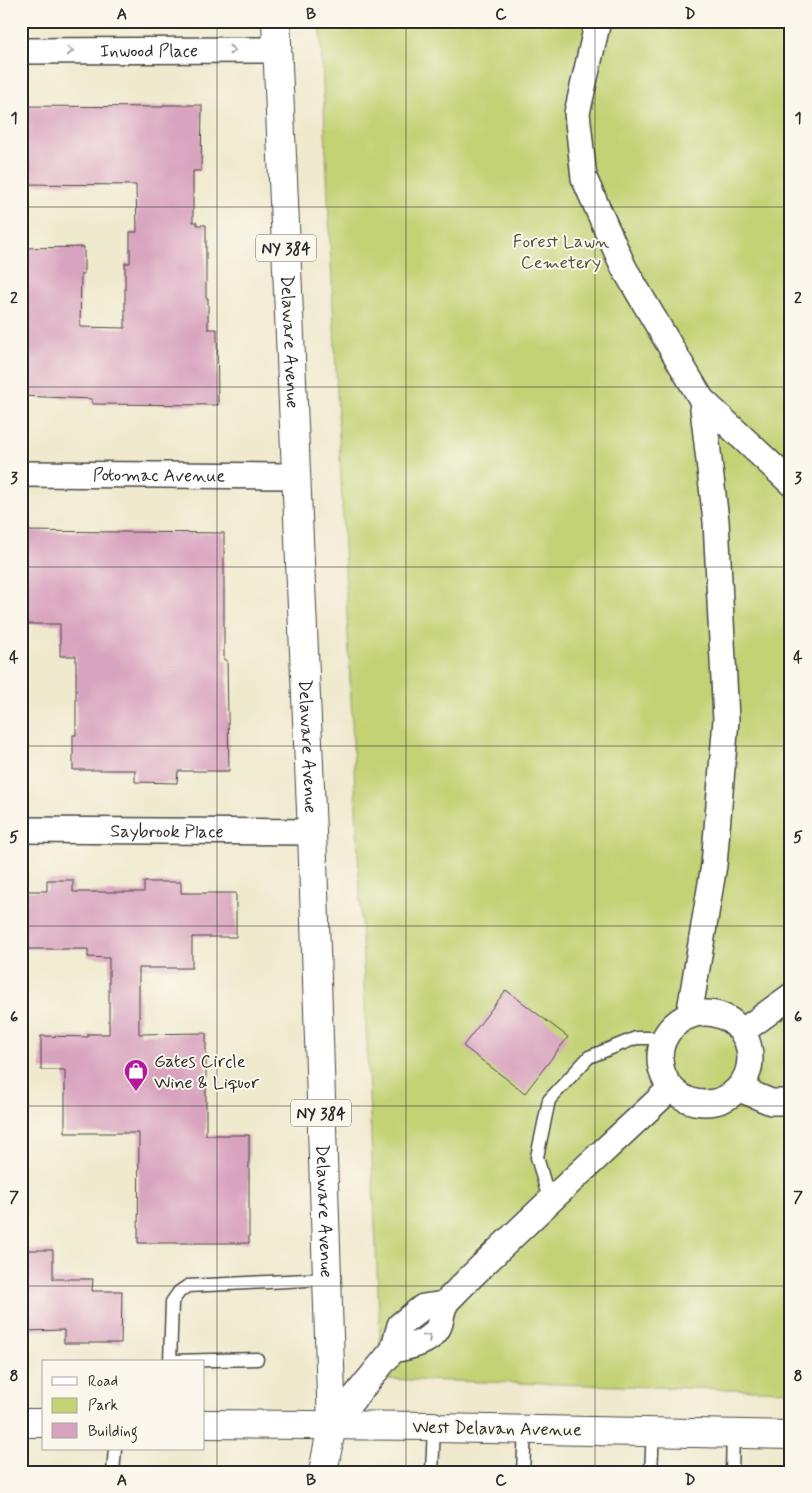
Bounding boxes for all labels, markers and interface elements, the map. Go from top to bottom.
text: A [117,4,127,25]
text: B [306,4,316,25]
text: C [495,4,507,25]
text: D [684,4,696,25]
street label: Inwood Place [100,39,198,64]
one-way arrow [229,45,237,55]
one-way arrow [66,46,74,56]
text: 1 [10,108,18,129]
text: 1 [794,108,802,129]
park label: Forest Lawn Cemetery [513,230,609,275]
road number: NY 384 [256,234,316,262]
street label: Delaware Avenue [274,274,304,409]
text: 2 [10,288,18,309]
text: 2 [794,288,802,309]
street label: Potomac Avenue [93,464,225,488]
text: 3 [10,468,18,489]
text: 3 [794,468,802,489]
text: 4 [9,647,19,668]
text: 4 [793,647,803,668]
street label: Delaware Avenue [292,679,322,814]
street label: Saybrook Place [110,820,224,844]
text: 5 [9,827,19,848]
text: 5 [793,827,803,848]
text: 6 [10,1007,18,1028]
text: 6 [794,1007,802,1028]
place label: Gates Circle Wine & Liquor [154,1050,260,1095]
shop icon: Gates Circle Wine & Liquor [123,1058,149,1092]
road number: NY 384 [291,1100,351,1126]
street label: Delaware Avenue [310,1144,338,1278]
text: 7 [9,1187,19,1208]
text: 7 [793,1187,803,1208]
one-way arrow [422,1334,431,1343]
legend [42,1360,205,1450]
text: 8 [9,1366,19,1387]
text: 8 [793,1366,803,1387]
text: Road [88,1372,118,1392]
text: Park [88,1396,118,1416]
street label: West Delavan Avenue [412,1416,582,1442]
text: Building [88,1422,138,1443]
text: A [117,1470,127,1491]
text: B [306,1470,316,1491]
text: C [495,1470,507,1491]
text: D [684,1470,696,1491]

